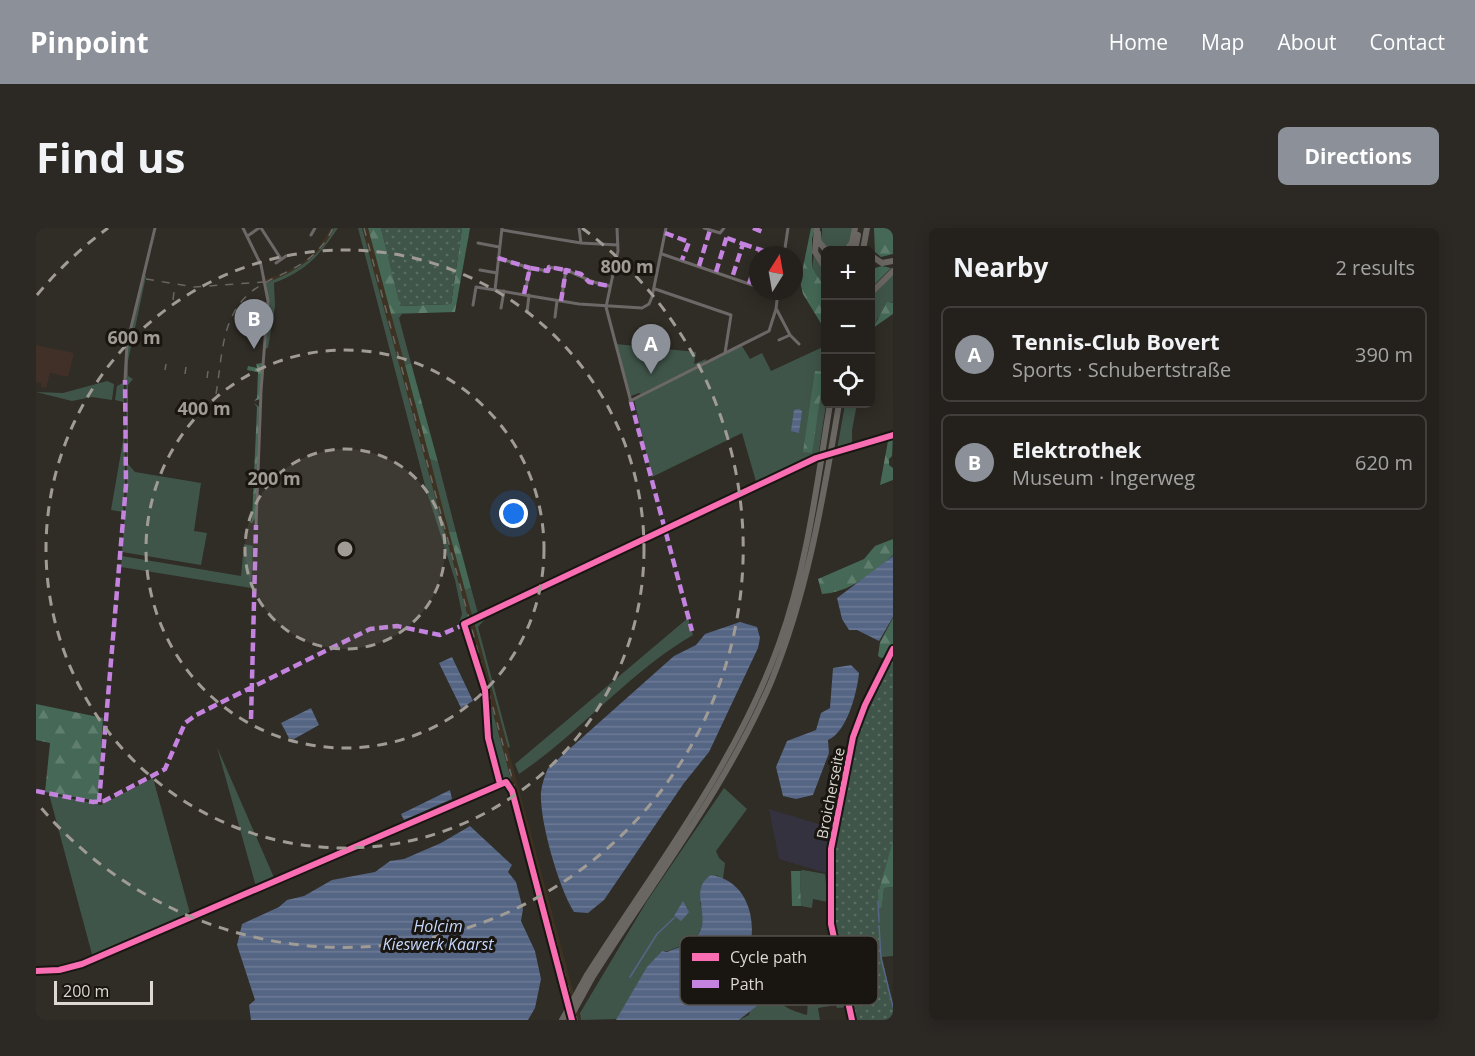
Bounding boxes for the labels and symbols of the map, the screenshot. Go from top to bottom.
north arrow [749,246,803,300]
text: 800 m [600,254,654,278]
pin: B [234,300,274,349]
pin: A [632,324,670,374]
text: 600 m [107,325,161,349]
text: 400 m [177,396,231,420]
text: 200 m [247,466,301,490]
your location [499,499,528,528]
centre of rings [335,539,355,559]
street label: Broicherseite [811,746,849,840]
water label: Holcim Kieswerk Kaarst [382,915,494,955]
legend [680,936,878,1005]
text: Cycle path [730,946,807,968]
text: Path [730,973,764,995]
scale bar [54,978,153,1006]

